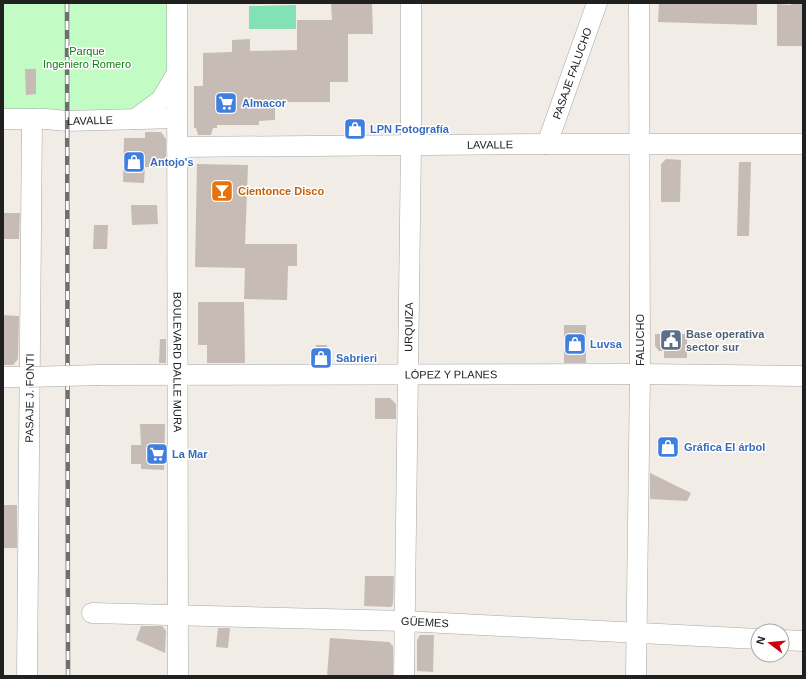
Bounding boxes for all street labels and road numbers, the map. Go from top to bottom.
street label: PASAJE FALUCHO [550,25,594,121]
street label: LAVALLE [67,114,113,127]
street label: LAVALLE [467,138,513,151]
street label: BOULEVARD DALLE MURA [171,292,184,433]
street label: URQUIZA [402,302,415,352]
street label: FALUCHO [634,314,646,366]
street label: PASAJE J. FONTI [23,353,36,443]
street label: LÓPEZ Y PLANES [405,368,497,380]
street label: GÜEMES [401,615,449,629]

